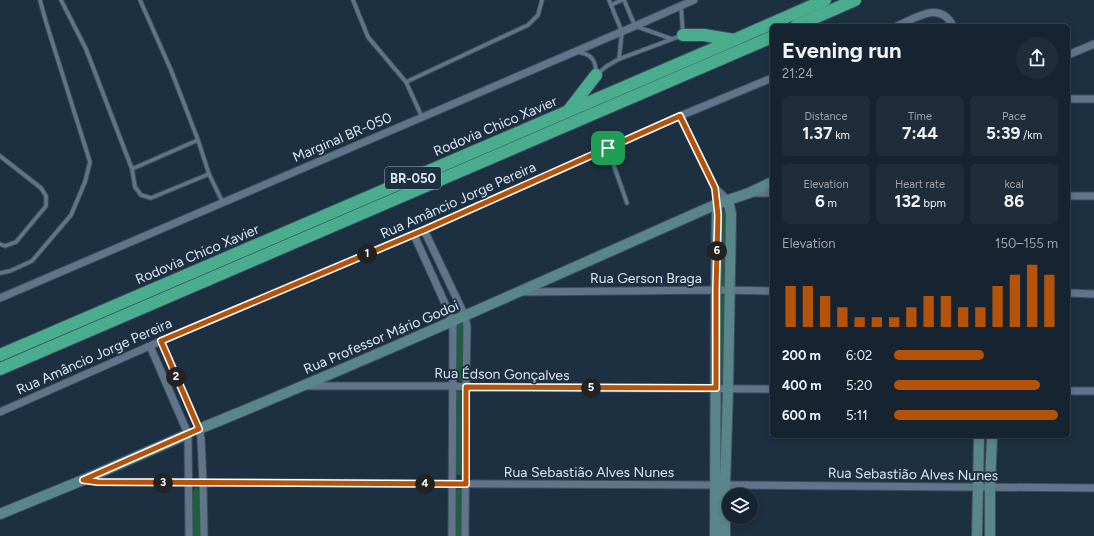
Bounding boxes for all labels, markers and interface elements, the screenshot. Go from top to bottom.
text: Evening run [782,37,902,64]
button: share [1016,37,1058,79]
text: 21:24 [782,66,813,81]
street label: Rodovia Chico Xavier [431,93,560,160]
street label: Marginal BR-050 [290,109,394,166]
text: Distance [804,110,848,123]
text: Time [908,110,932,123]
text: Pace [1002,110,1026,123]
text: 1.37 [802,123,832,143]
text: 7:44 [902,123,938,143]
text: 5:39 [986,123,1020,143]
text: km [832,129,850,142]
text: /km [1020,129,1042,142]
pin [591,131,625,165]
icon: arrive [597,137,619,159]
street label: Rua Amâncio Jorge Pereira [378,158,539,242]
road number: BR-050 [385,167,441,189]
text: Elevation [803,178,849,191]
text: Heart rate [895,178,945,191]
text: kcal [1004,178,1024,191]
text: 6 [815,191,825,211]
text: 132 [894,191,921,211]
text: 86 [1004,191,1024,211]
text: m [825,197,837,210]
text: bpm [921,197,946,210]
street label: Rodovia Chico Xavier [133,221,262,288]
text: Elevation [782,236,835,251]
text: 150–155 m [995,236,1058,251]
pin: 6 [707,241,727,261]
pin: 1 [357,244,377,264]
text: 6 [714,244,720,257]
text: 1 [365,247,369,260]
street label: Rua Gerson Braga [590,270,702,287]
street label: Rua Professor Mário Godoi [301,297,461,378]
street label: Rua Amâncio Jorge Pereira [14,314,175,398]
text: 200 m [782,348,821,363]
text: 6:02 [846,348,872,363]
street label: Rua Édson Gonçalves [434,365,570,384]
pin: 2 [166,367,186,387]
text: 2 [173,370,179,383]
pin: 5 [581,378,601,398]
text: 400 m [782,378,822,393]
text: 5:20 [846,378,872,393]
text: 5 [588,381,594,394]
text: 600 m [782,408,821,423]
text: 5:11 [846,408,868,423]
street label: Rua Sebastião Alves Nunes [504,464,674,481]
street label: Rua Sebastião Alves Nunes [828,465,998,484]
pin: 3 [153,473,173,493]
pin: 4 [415,474,435,494]
text: 3 [160,476,166,489]
text: 4 [422,477,428,490]
map controls [722,488,758,524]
button: layers [722,488,758,524]

